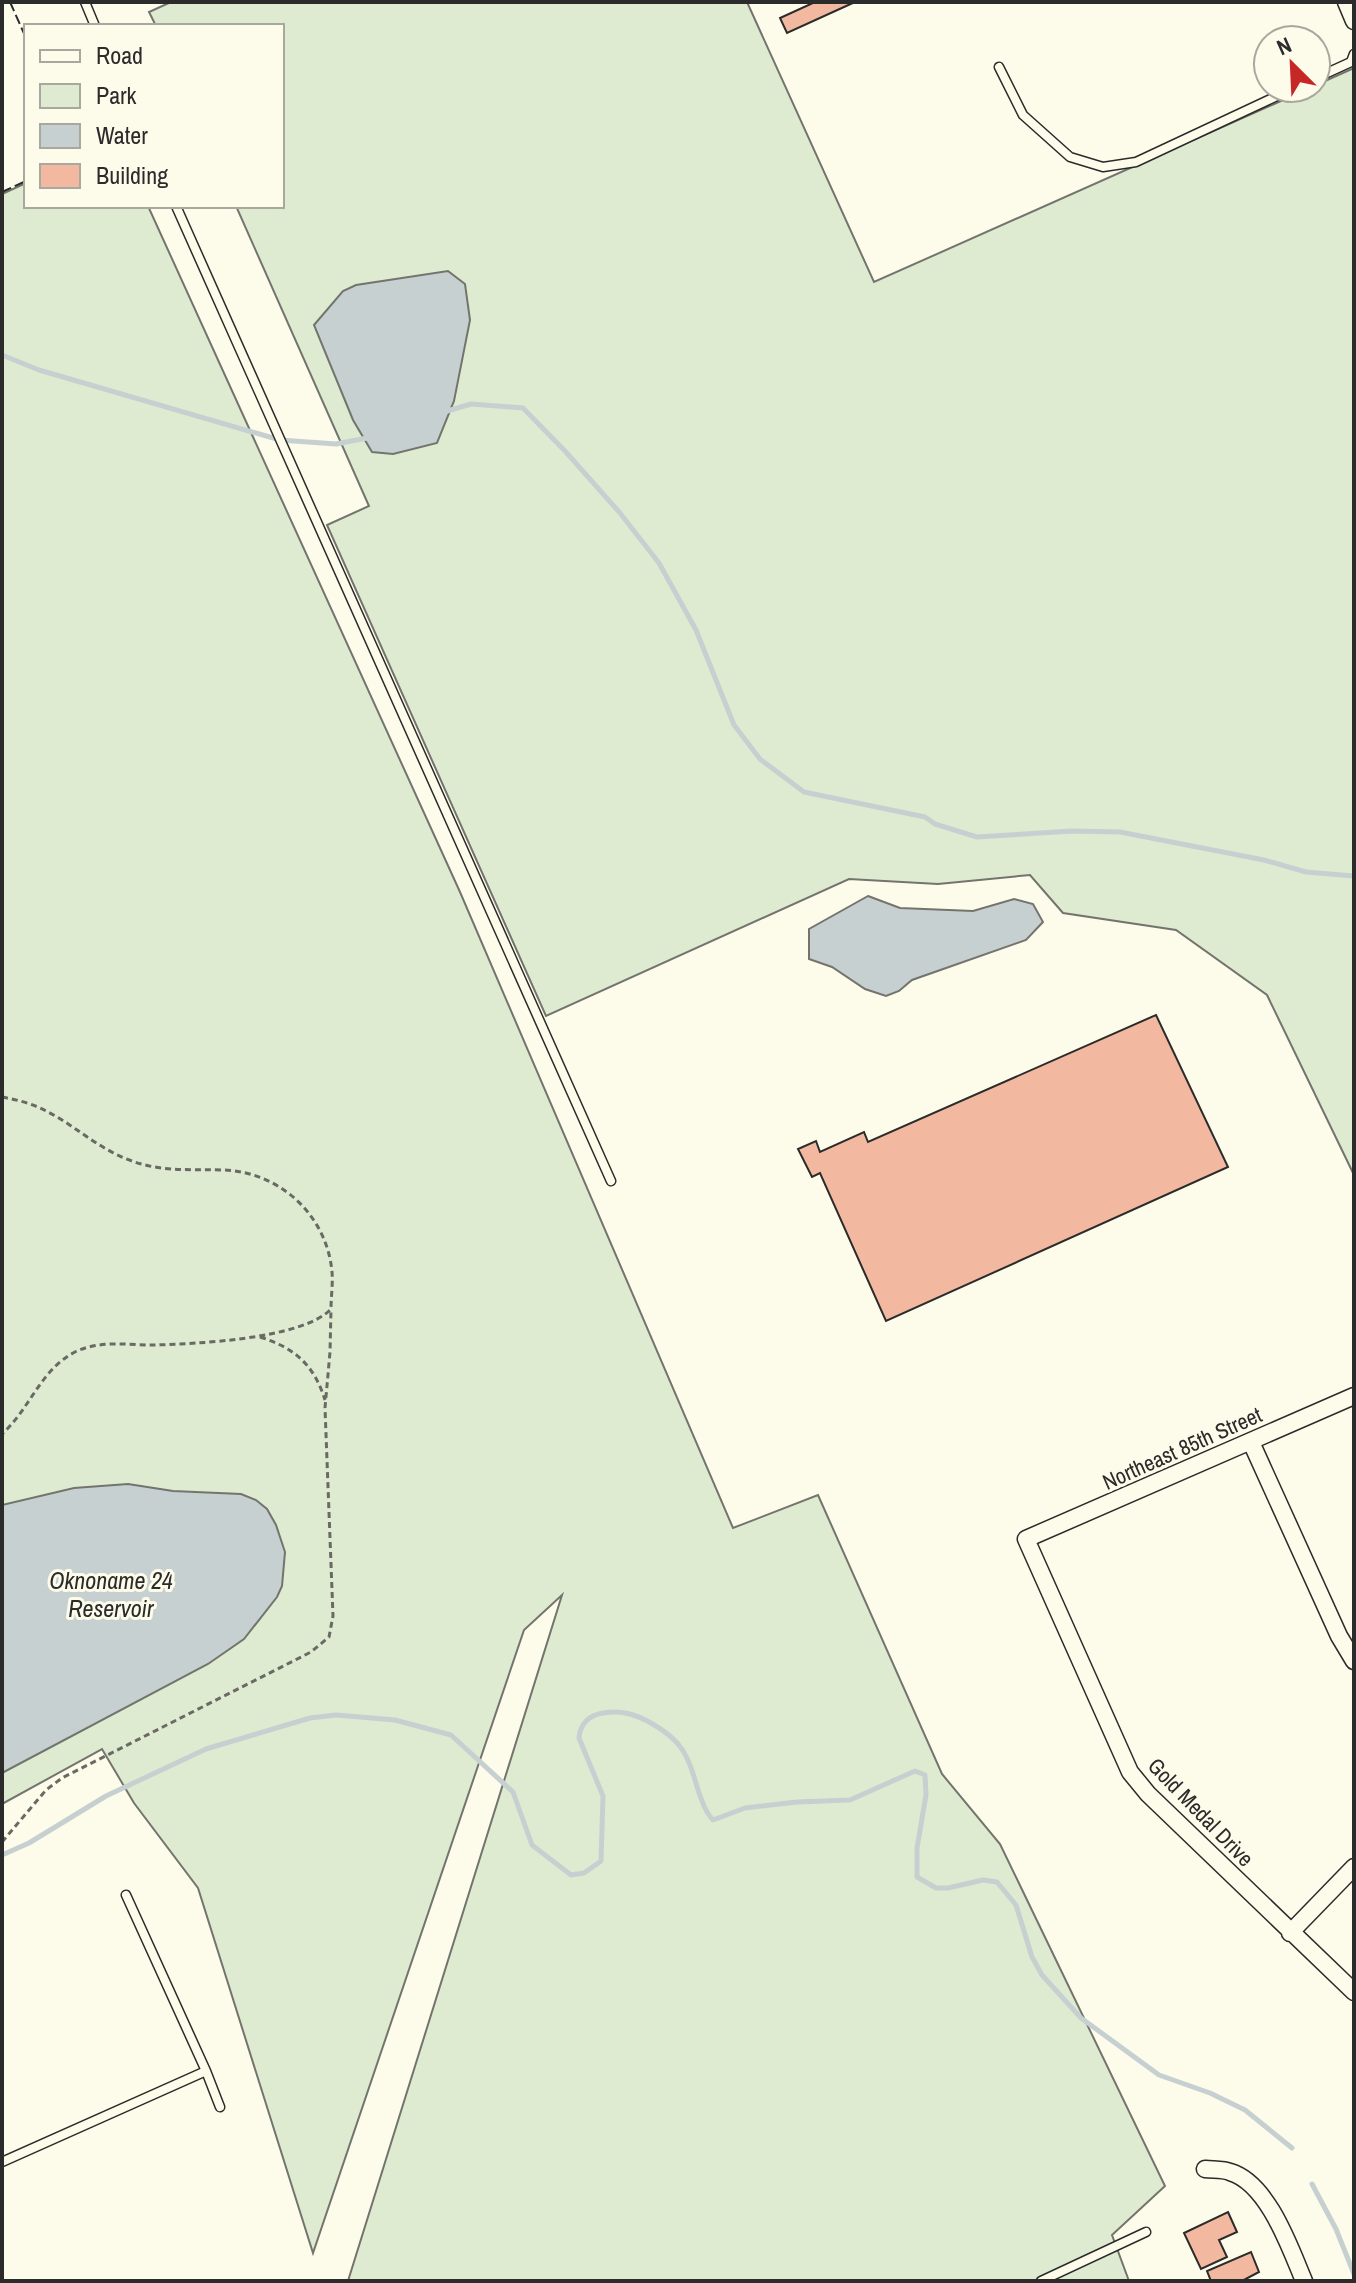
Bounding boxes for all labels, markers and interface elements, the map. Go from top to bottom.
legend [24,24,284,208]
north arrow [1252,24,1332,104]
text: N [1272,29,1296,62]
text: Road [96,39,143,71]
text: Park [96,79,137,111]
text: Water [96,119,148,151]
text: Building [96,159,168,191]
street label: Northeast 85th Street [1098,1399,1266,1497]
water label: Oknoname 24 Reservoir [49,1564,173,1624]
street label: Gold Medal Drive [1141,1751,1261,1873]

